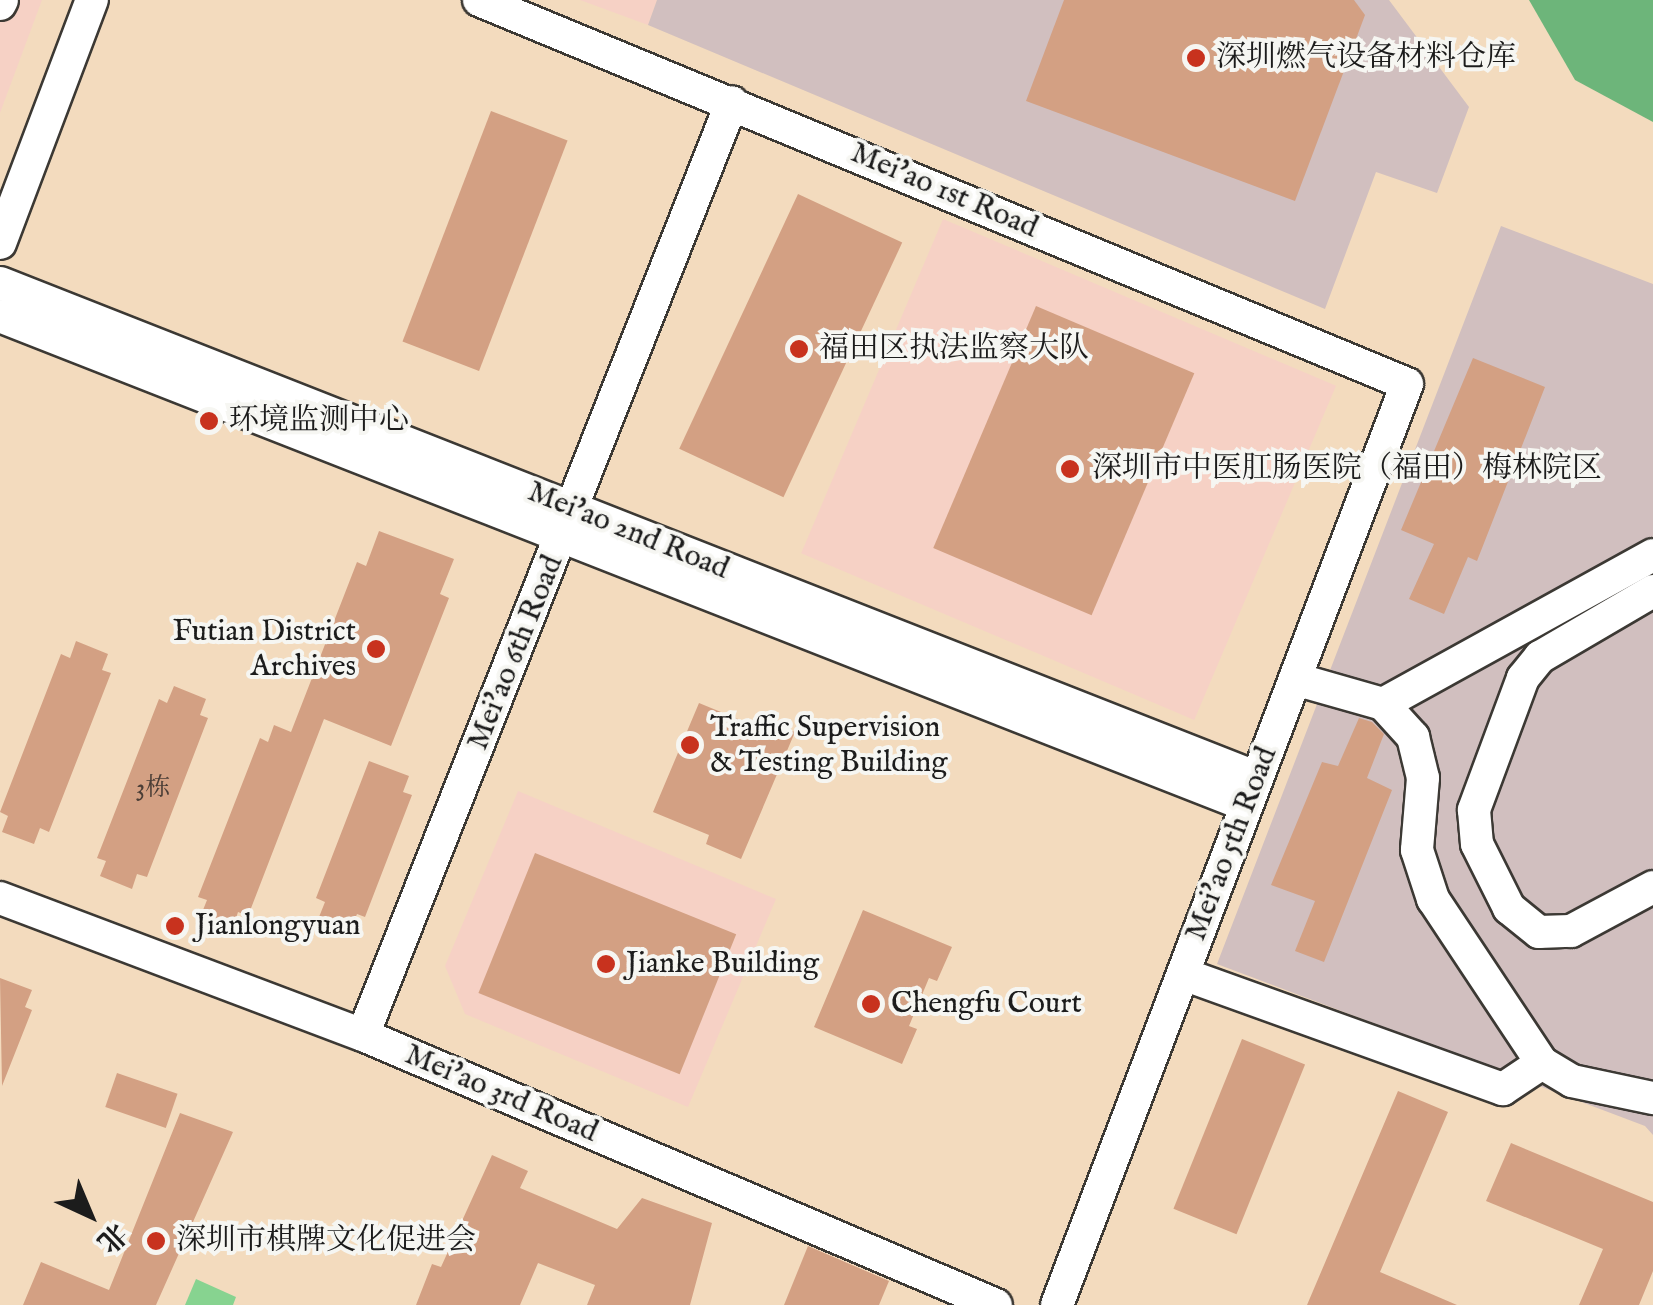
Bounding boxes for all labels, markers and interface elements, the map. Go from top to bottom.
place label: 深圳燃气设备材料仓库 [1216,40,1516,76]
marker: 深圳燃气设备材料仓库 [1185,47,1207,69]
street label: Mei'ao 1st Road [845,135,1043,247]
place label: 福田区执法监察大队 [819,331,1089,367]
marker: 福田区执法监察大队 [788,338,810,360]
place label: 环境监测中心 [229,403,409,439]
marker: 环境监测中心 [198,410,220,432]
place label: 深圳市中医肛肠医院（福田）梅林院区 [1092,451,1602,487]
marker: 深圳市中医肛肠医院（福田）梅林院区 [1057,456,1083,482]
street label: Mei'ao 2nd Road [522,474,734,588]
street label: Mei'ao 6th Road [461,550,571,756]
place label: Futian District Archives [173,614,356,684]
marker: Futian District Archives [365,638,387,660]
place label: Traffic Supervision & Testing Building [710,710,948,780]
marker: Traffic Supervision & Testing Building [679,734,701,756]
street label: Mei'ao 5th Road [1178,742,1286,946]
house number: 3栋 [136,773,170,803]
place label: Jianlongyuan [195,908,361,944]
marker: Jianlongyuan [164,915,186,937]
place label: Jianke Building [626,946,819,982]
marker: Jianke Building [595,953,617,975]
place label: Chengfu Court [891,986,1082,1022]
marker: Chengfu Court [860,993,882,1015]
street label: Mei'ao 3rd Road [399,1037,603,1151]
north arrow [40,1165,140,1265]
text: 北 [89,1215,133,1259]
place label: 深圳市棋牌文化促进会 [176,1223,476,1259]
marker: 深圳市棋牌文化促进会 [145,1230,167,1252]

